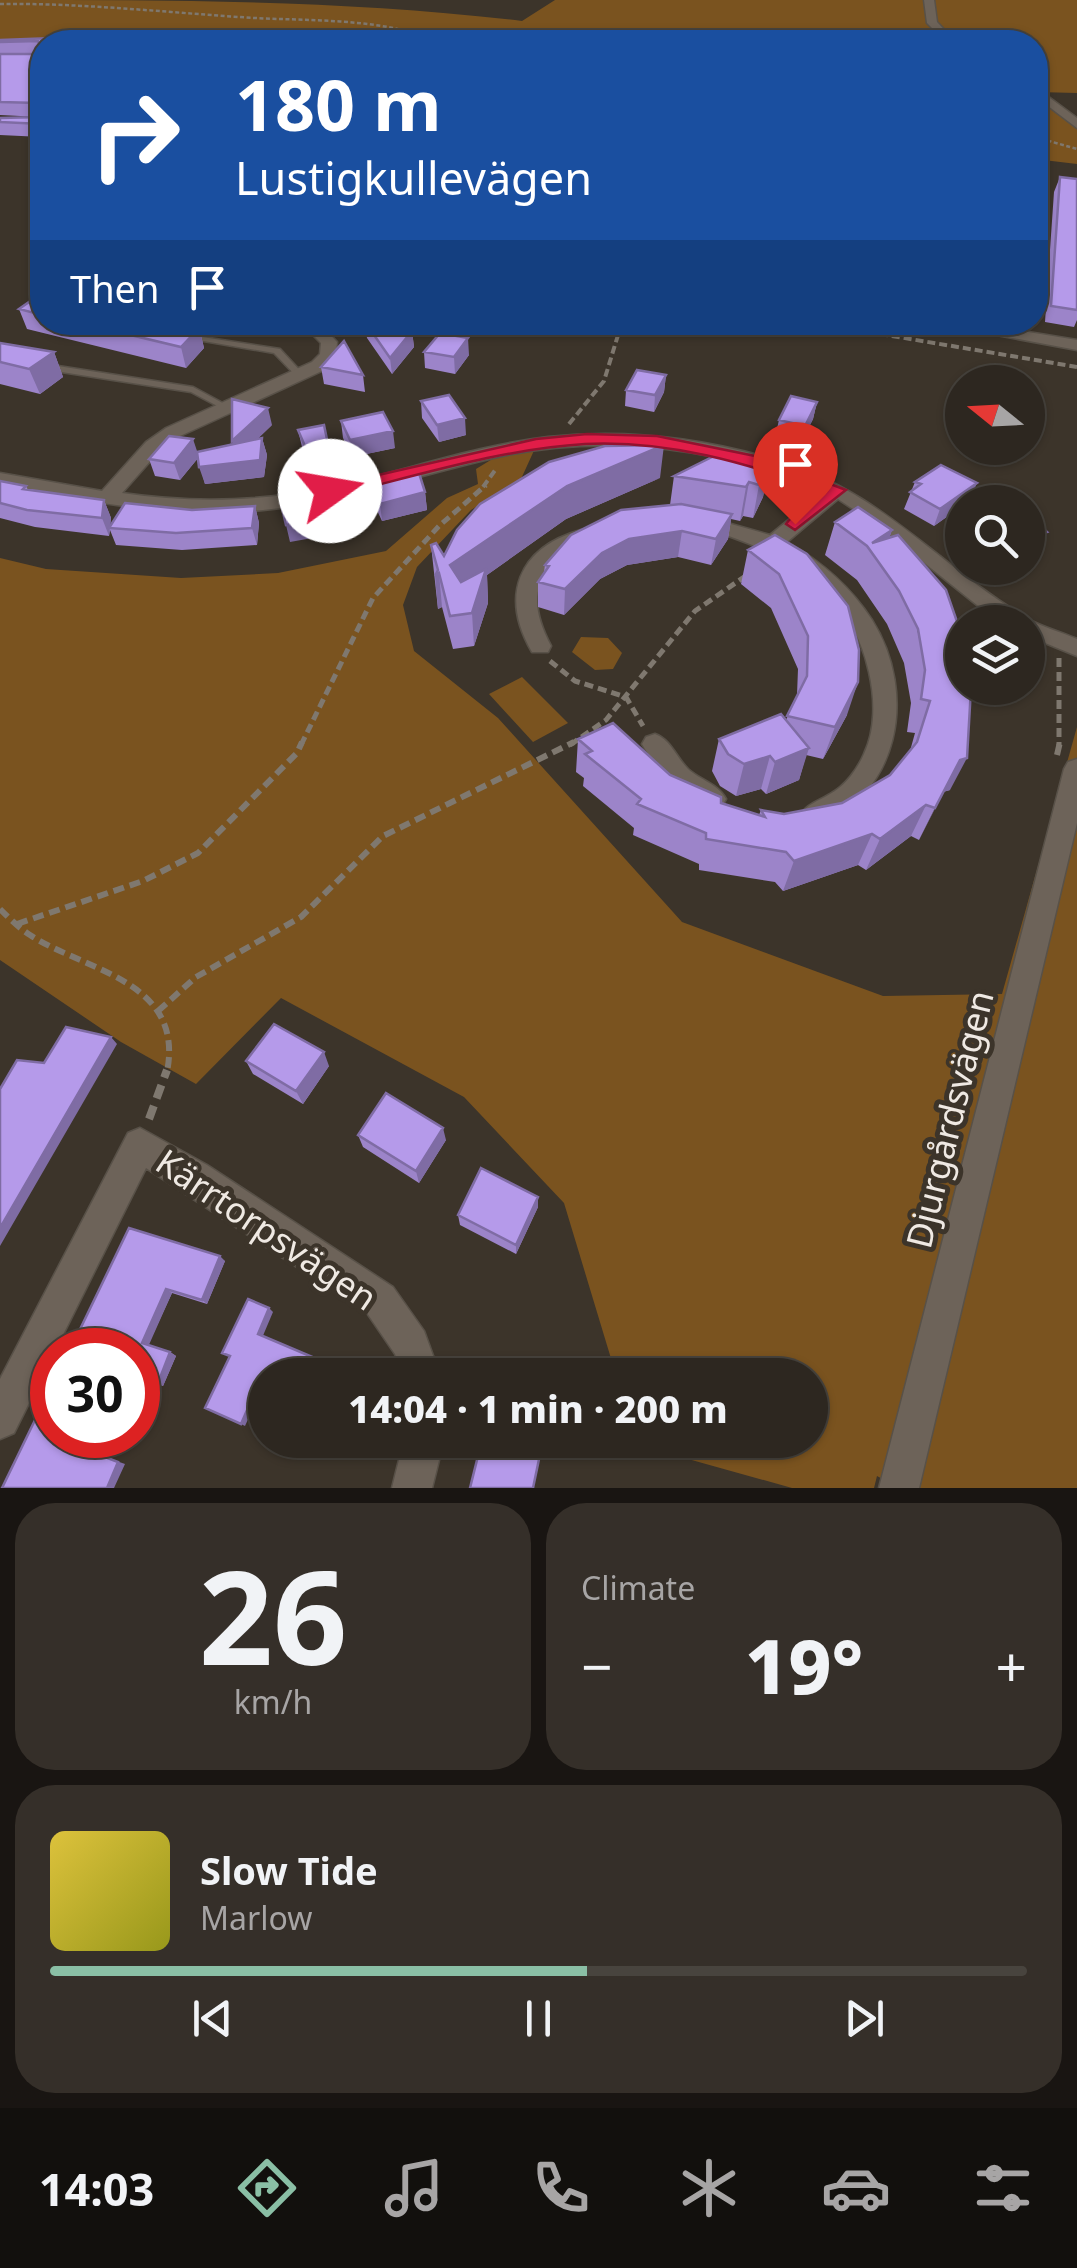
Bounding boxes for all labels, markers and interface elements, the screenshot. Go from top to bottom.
text: 180 m [235,56,442,152]
icon: right [70,70,200,200]
text: Lustigkullevägen [235,147,592,208]
icon: arrive [180,260,235,315]
text: Then [70,262,160,314]
north arrow [945,365,1045,465]
map controls [945,365,1045,705]
pin [753,422,838,525]
icon: arrive [768,437,823,492]
position arrow [278,439,382,543]
button: search [945,485,1045,585]
button: layers [945,605,1045,705]
street label: Djurgårdsvägen [894,985,1004,1253]
street label: Kärrtorpsvägen [147,1138,387,1320]
speed limit sign: 30 [30,1328,160,1458]
text: 14:04 · 1 min · 200 m [348,1382,728,1434]
text: 26 [199,1526,347,1703]
text: Climate [581,1566,695,1609]
text: 19° [745,1614,863,1716]
text: − [581,1628,612,1703]
text: + [996,1628,1027,1703]
text: km/h [234,1680,312,1723]
text: Slow Tide [200,1844,378,1896]
text: Marlow [200,1896,312,1939]
icon: previous [185,1991,240,2046]
icon: pause [511,1991,566,2046]
icon: next [837,1991,892,2046]
icon: directions [232,2153,302,2223]
icon: music [379,2153,449,2223]
icon: phone [526,2153,596,2223]
icon: climate [674,2153,744,2223]
icon: car [821,2153,891,2223]
icon: filters [968,2153,1038,2223]
text: 14:03 [39,2158,154,2219]

